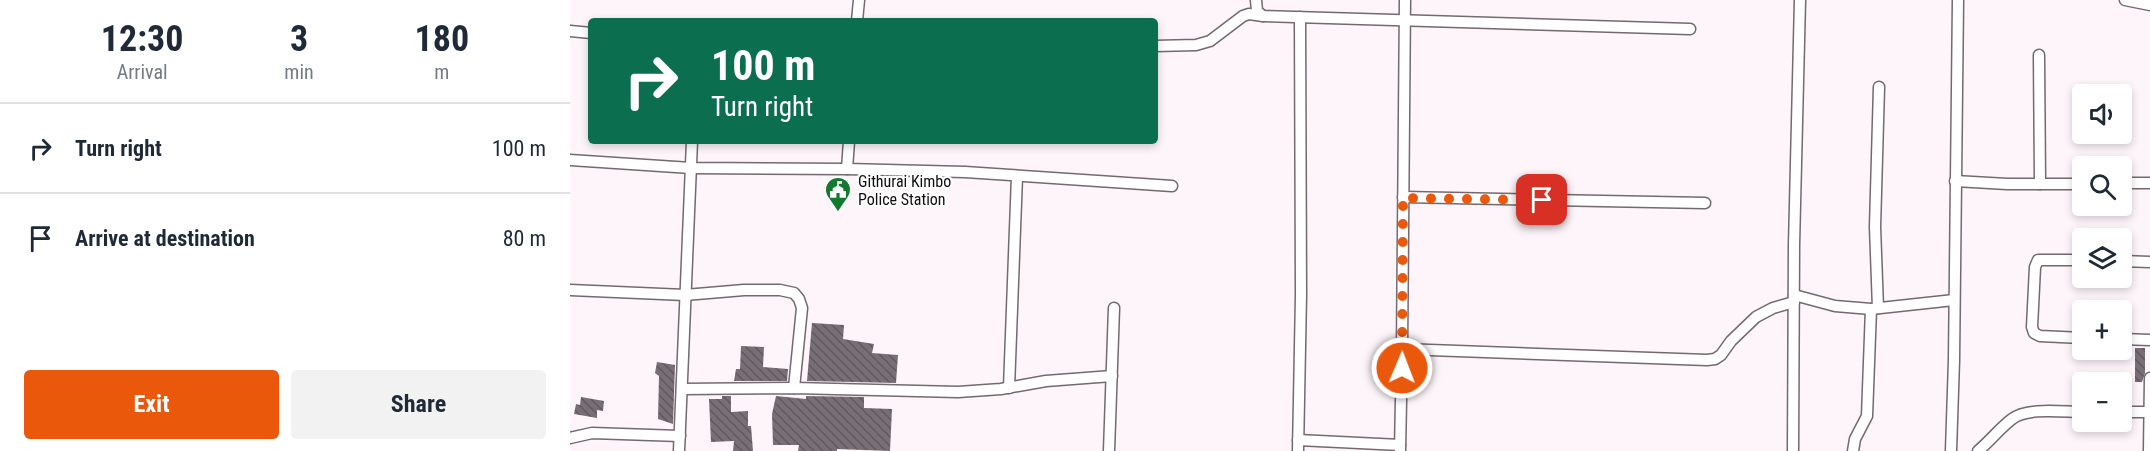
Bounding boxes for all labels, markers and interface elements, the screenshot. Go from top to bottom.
text: 12:30 [101,18,183,60]
text: 3 [290,18,308,60]
text: 180 [415,18,469,60]
text: 100 m [711,41,816,90]
icon: right [612,42,690,120]
text: Arrival [117,60,168,84]
text: min [284,60,314,84]
text: m [434,60,449,84]
map controls [2072,84,2132,432]
button: sound [2072,84,2132,144]
text: Turn right [711,91,813,123]
icon: right [24,132,57,165]
text: Turn right [75,136,162,161]
text: 100 m [492,136,546,161]
button: search [2072,156,2132,216]
place label: Githurai Kimbo Police Station [858,172,951,209]
pin [1516,174,1567,225]
public building icon: Githurai Kimbo Police Station [823,175,853,213]
icon: arrive [1525,183,1558,216]
icon: arrive [24,222,57,255]
text: Arrive at destination [75,226,255,251]
text: 80 m [503,226,546,251]
button: layers [2072,228,2132,288]
button: + [2072,300,2132,360]
position arrow [1370,336,1434,400]
button: Exit [24,370,279,439]
button: Share [291,370,546,439]
button: − [2072,372,2132,432]

